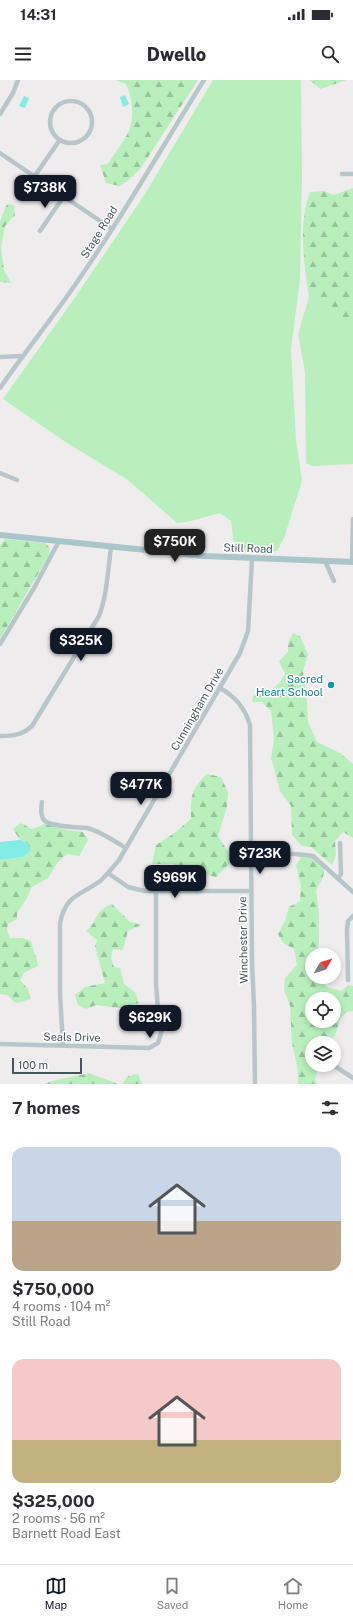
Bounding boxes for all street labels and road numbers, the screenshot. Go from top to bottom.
street label: Stage Road [78,204,120,260]
street label: Still Road [223,541,273,555]
street label: Cunningham Drive [168,665,226,753]
street label: Winchester Drive [236,896,250,984]
street label: Seals Drive [43,1031,101,1043]

